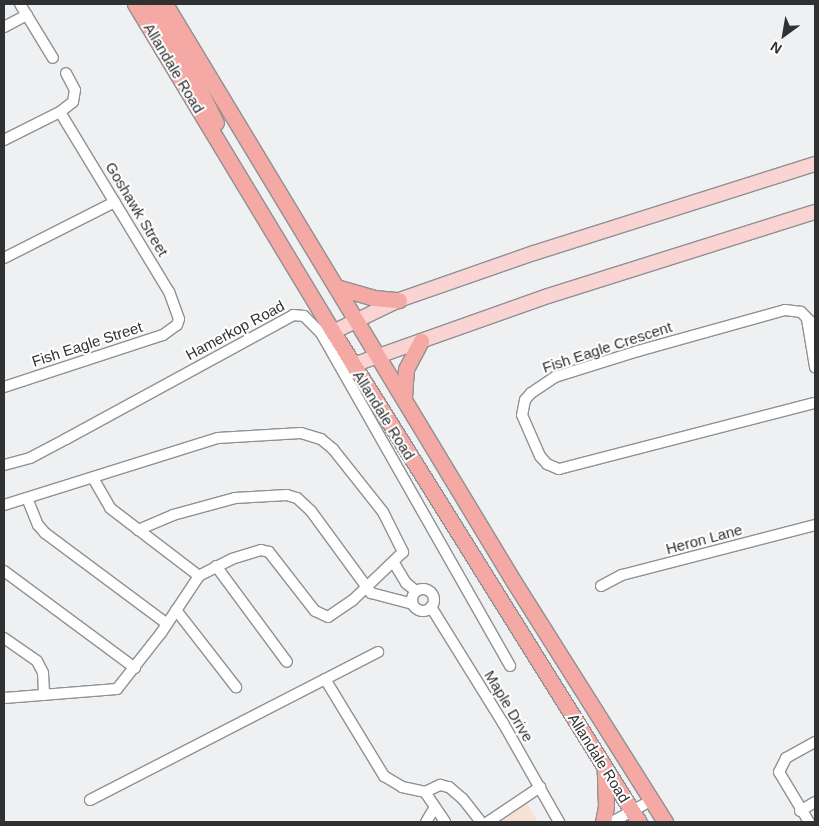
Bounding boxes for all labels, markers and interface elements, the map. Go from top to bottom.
north arrow [759,10,809,60]
street label: Allandale Road [140,20,208,116]
text: N [768,38,785,57]
street label: Goshawk Street [102,159,172,259]
street label: Hamerkop Road [183,296,287,364]
street label: Fish Eagle Street [30,318,144,370]
street label: Fish Eagle Crescent [540,318,674,376]
street label: Allandale Road [349,367,419,463]
street label: Heron Lane [664,520,744,558]
street label: Maple Drive [481,667,537,745]
street label: Allandale Road [564,710,634,806]

